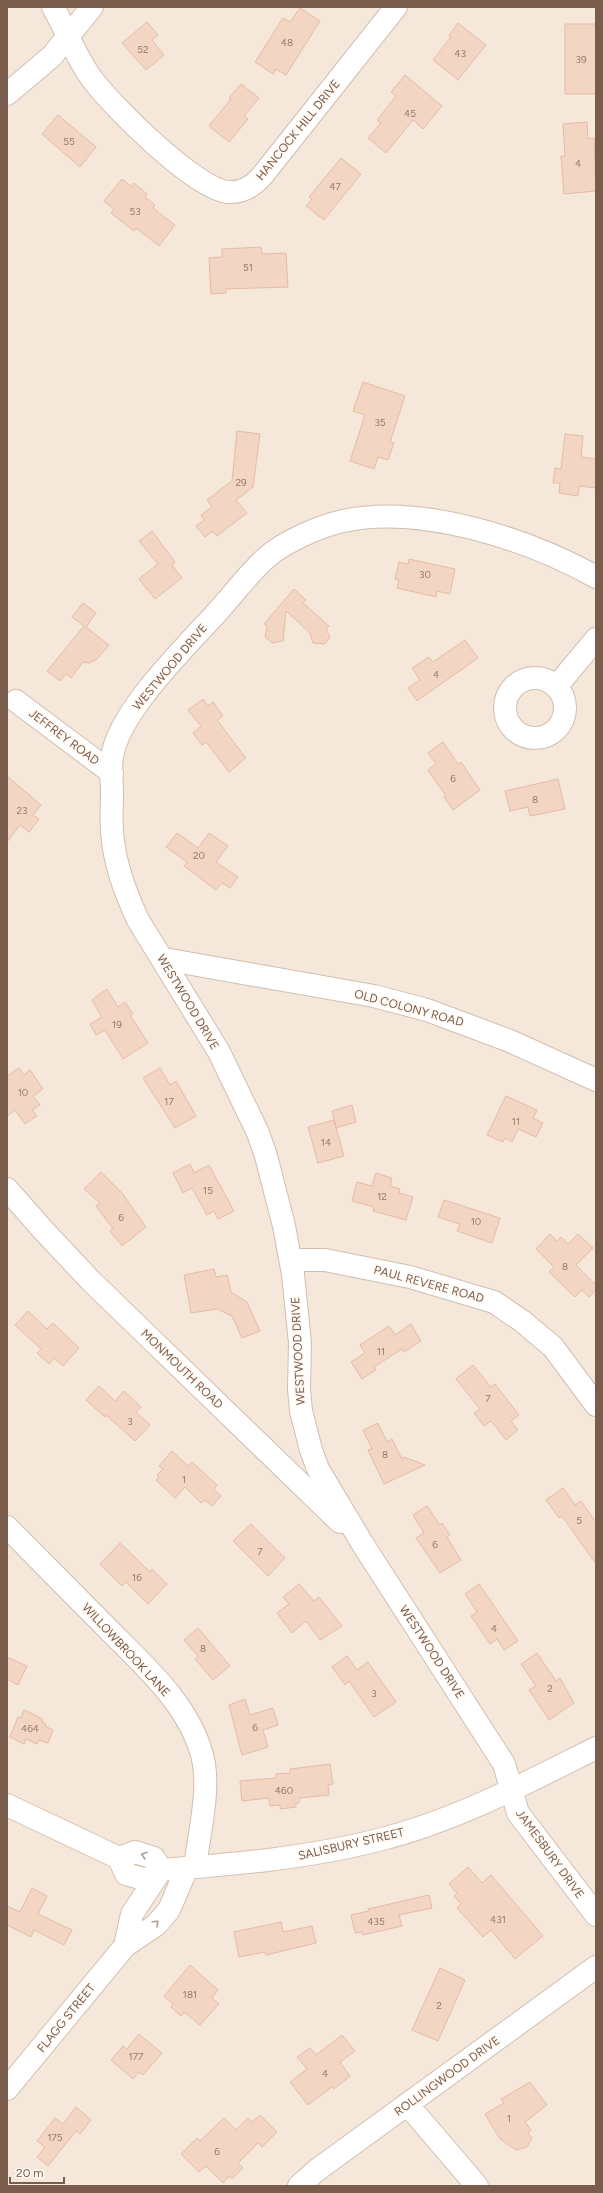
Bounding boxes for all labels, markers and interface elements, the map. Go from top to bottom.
house number: 48 [281,36,293,49]
house number: 52 [137,43,149,56]
house number: 43 [454,47,466,60]
house number: 39 [575,53,587,66]
street label: HANCOCK HILL DRIVE [253,77,343,183]
house number: 45 [404,107,416,120]
house number: 55 [63,135,75,148]
house number: 4 [575,157,581,170]
house number: 47 [329,180,341,193]
house number: 53 [129,205,141,218]
house number: 51 [243,261,253,274]
house number: 35 [374,416,386,429]
house number: 29 [235,476,247,489]
house number: 30 [419,568,431,581]
street label: WESTWOOD DRIVE [130,621,210,713]
house number: 4 [433,668,439,681]
street label: JEFFREY ROAD [26,706,102,768]
house number: 6 [450,772,456,785]
house number: 8 [532,793,538,806]
house number: 23 [16,804,28,817]
house number: 20 [193,849,205,862]
street label: WESTWOOD DRIVE [154,952,222,1052]
street label: OLD COLONY ROAD [353,987,465,1029]
house number: 19 [112,1018,122,1031]
house number: 10 [18,1086,28,1099]
house number: 17 [164,1095,174,1108]
house number: 11 [512,1115,520,1128]
house number: 14 [321,1136,331,1149]
house number: 15 [203,1184,213,1197]
house number: 12 [377,1190,387,1203]
house number: 6 [118,1211,124,1224]
house number: 10 [471,1215,481,1228]
house number: 8 [562,1260,568,1273]
street label: PAUL REVERE ROAD [372,1263,486,1305]
street label: WESTWOOD DRIVE [288,1296,308,1406]
street label: MONMOUTH ROAD [138,1326,226,1412]
house number: 11 [377,1345,385,1358]
house number: 7 [485,1392,491,1405]
house number: 3 [127,1415,133,1428]
house number: 8 [382,1448,388,1461]
house number: 1 [182,1473,186,1486]
house number: 5 [576,1514,582,1527]
house number: 6 [432,1538,438,1551]
house number: 7 [257,1545,263,1558]
house number: 16 [132,1571,142,1584]
street label: WILLOWBROOK LANE [79,1601,173,1699]
street label: WESTWOOD DRIVE [397,1603,467,1701]
house number: 4 [491,1622,497,1635]
house number: 8 [200,1642,206,1655]
house number: 2 [547,1682,553,1695]
house number: 3 [371,1687,377,1700]
house number: 6 [252,1721,258,1734]
house number: 464 [21,1722,39,1735]
house number: 460 [275,1784,293,1797]
street label: JAMESBURY DRIVE [513,1807,587,1901]
street label: SALISBURY STREET [297,1825,406,1863]
one-way arrow [140,1851,147,1860]
house number: 431 [490,1913,506,1926]
house number: 435 [367,1915,385,1928]
one-way arrow [151,1920,159,1928]
street label: FLAGG STREET [34,1981,98,2055]
house number: 181 [183,1988,197,2001]
house number: 2 [436,1999,442,2012]
street label: ROLLINGWOOD DRIVE [392,2033,502,2119]
house number: 177 [129,2050,144,2063]
house number: 4 [322,2067,328,2080]
house number: 1 [507,2112,511,2125]
house number: 175 [47,2131,63,2144]
house number: 6 [214,2145,220,2158]
scale bar [10,2159,64,2185]
text: 20 m [16,2166,44,2180]

